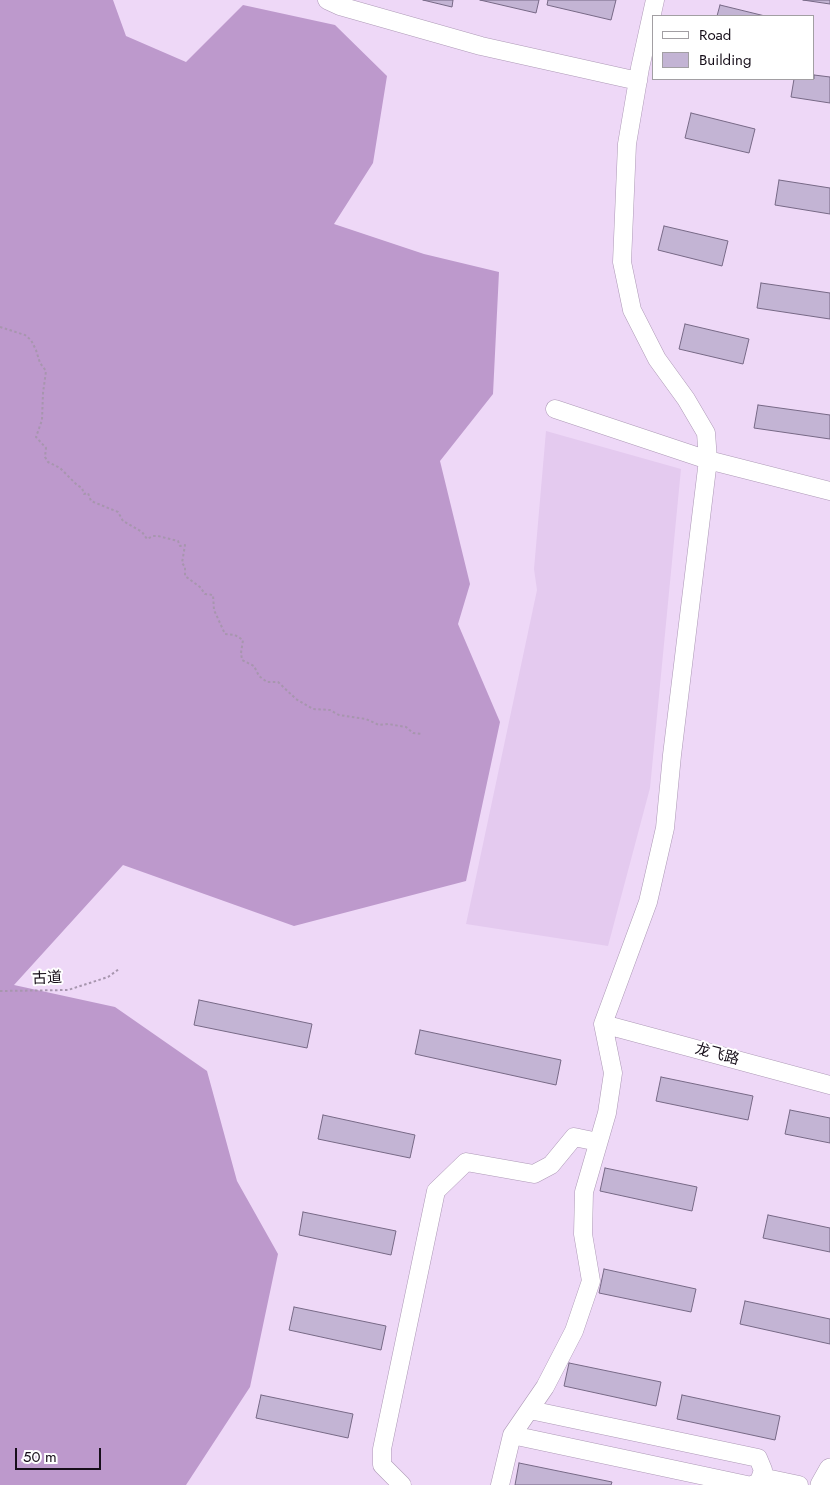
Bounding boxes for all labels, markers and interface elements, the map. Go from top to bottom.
legend [652,15,815,80]
text: Road [699,24,731,46]
text: Building [699,49,751,71]
street label: 古道 [32,969,62,989]
street label: 龙飞路 [693,1040,741,1070]
scale bar [18,1438,104,1470]
text: 50 m [23,1446,57,1468]

